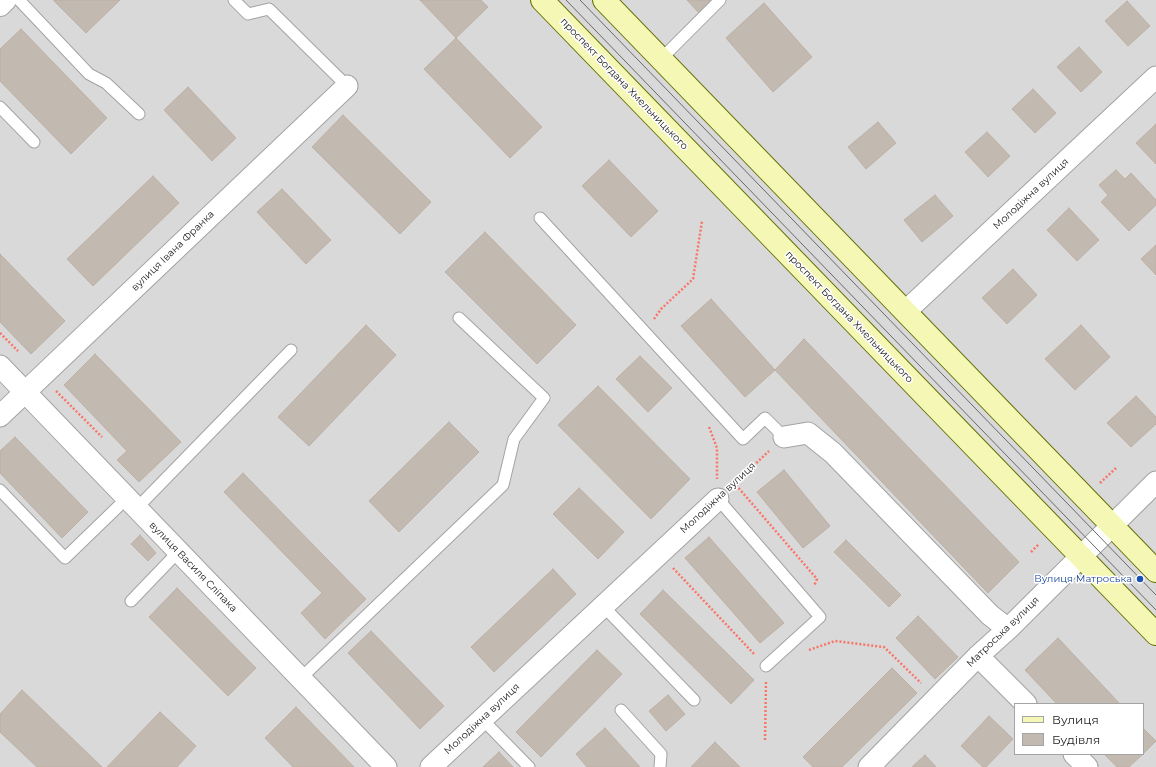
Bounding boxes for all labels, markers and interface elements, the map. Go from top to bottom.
street label: проспект Богдана Хмельницького [558,16,690,152]
street label: Молодіжна вулиця [991,156,1071,232]
street label: вулиця Івана Франка [129,208,217,294]
street label: проспект Богдана Хмельницького [783,249,915,385]
street label: Молодіжна вулиця [678,460,758,536]
street label: вулиця Василя Сліпака [147,519,239,615]
place label: Вулиця Матроська [1034,573,1132,585]
marker: Вулиця Матроська [1135,574,1145,584]
street label: Матроська вулиця [964,594,1042,670]
street label: Молодіжна вулиця [442,681,522,757]
legend [1014,703,1144,755]
text: Вулиця [1052,712,1099,727]
text: Будівля [1052,732,1100,747]

